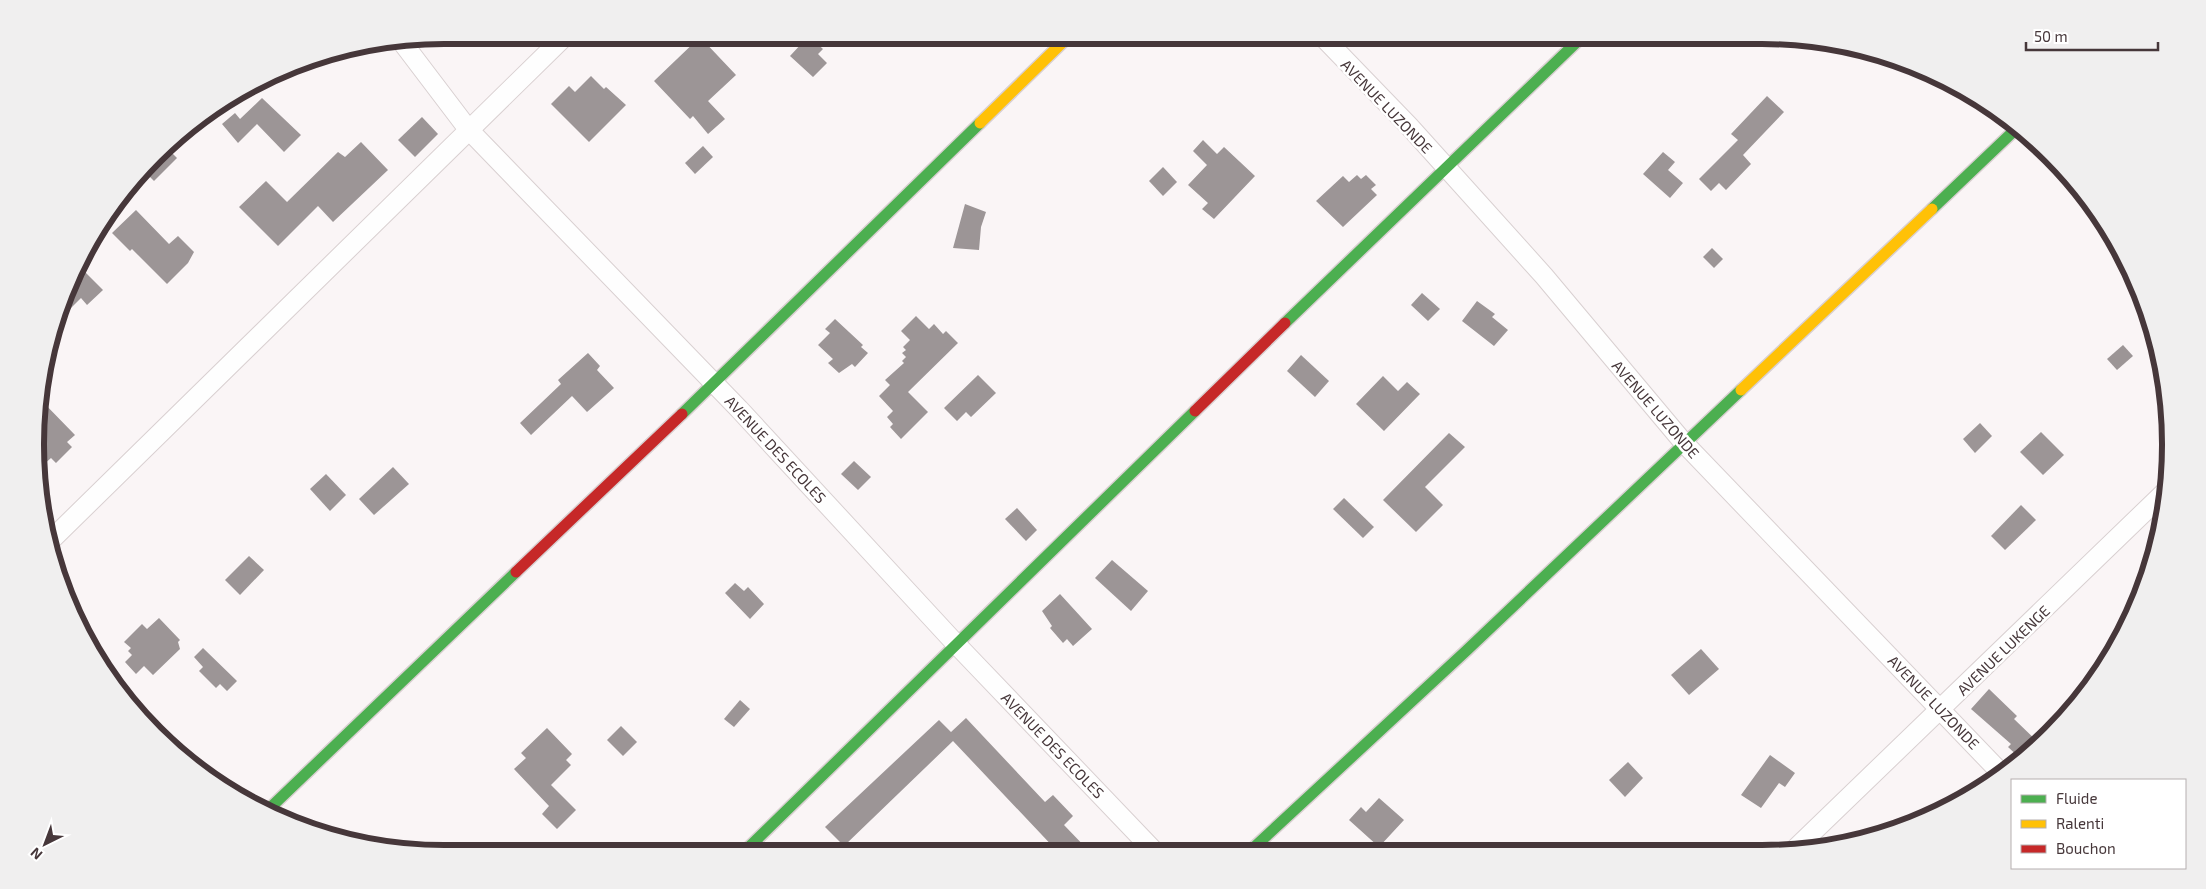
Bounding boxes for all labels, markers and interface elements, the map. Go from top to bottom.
scale bar [2026,20,2158,52]
text: 50 m [2034,27,2068,45]
street label: AVENUE LUZONDE [1338,55,1436,157]
street label: AVENUE LUZONDE [1609,357,1703,461]
street label: AVENUE DES ECOLES [722,392,830,506]
street label: AVENUE LUKENGE [1953,601,2053,699]
street label: AVENUE LUZONDE [1885,651,1983,753]
street label: AVENUE DES ECOLES [998,688,1108,802]
legend [2011,779,2186,869]
text: Fluide [2056,789,2097,807]
text: Ralenti [2056,814,2104,832]
north arrow [20,819,70,869]
text: Bouchon [2056,839,2116,857]
text: N [27,844,45,864]

